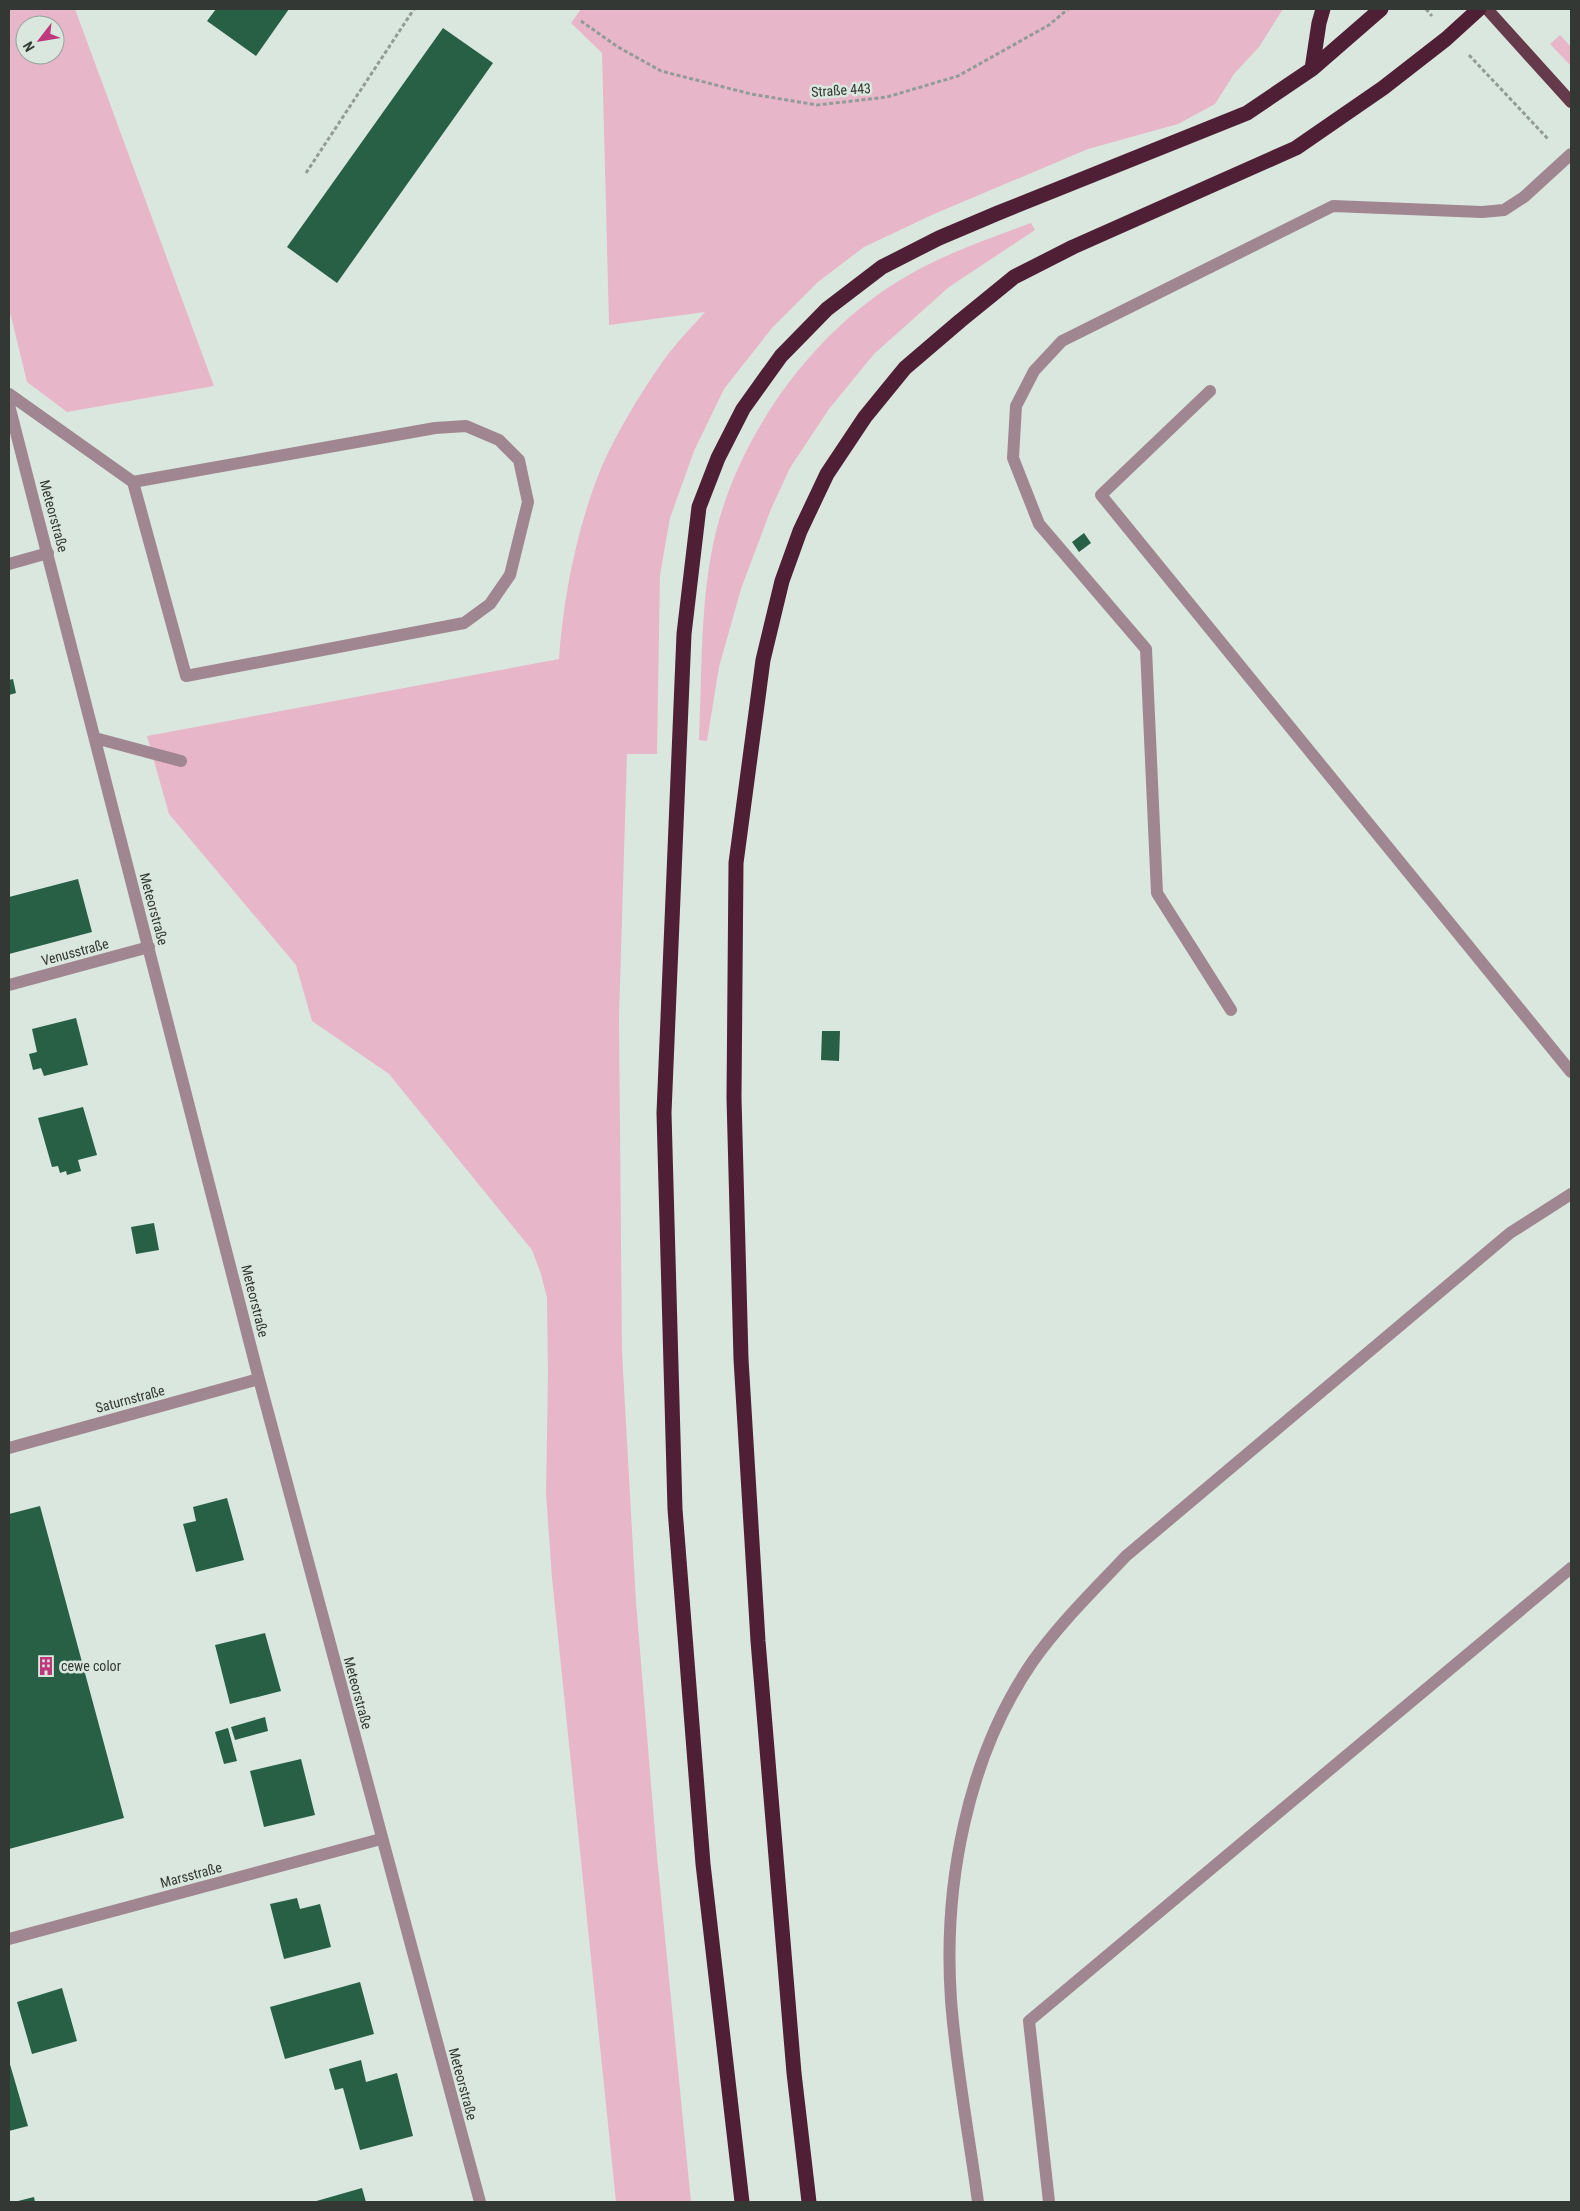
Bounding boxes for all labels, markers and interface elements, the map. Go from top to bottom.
north arrow [15,15,65,65]
text: N [20,39,38,54]
street label: Straße 443 [811,80,871,100]
street label: Meteorstraße [37,478,71,554]
street label: Meteorstraße [137,871,171,947]
street label: Venusstraße [40,935,111,969]
street label: Meteorstraße [238,1263,272,1339]
street label: Saturnstraße [94,1382,167,1416]
building icon: cewe color [35,1655,57,1677]
street label: Meteorstraße [341,1655,375,1731]
place label: cewe color [61,1658,121,1674]
street label: Marsstraße [158,1859,224,1891]
street label: Meteorstraße [446,2046,480,2122]

